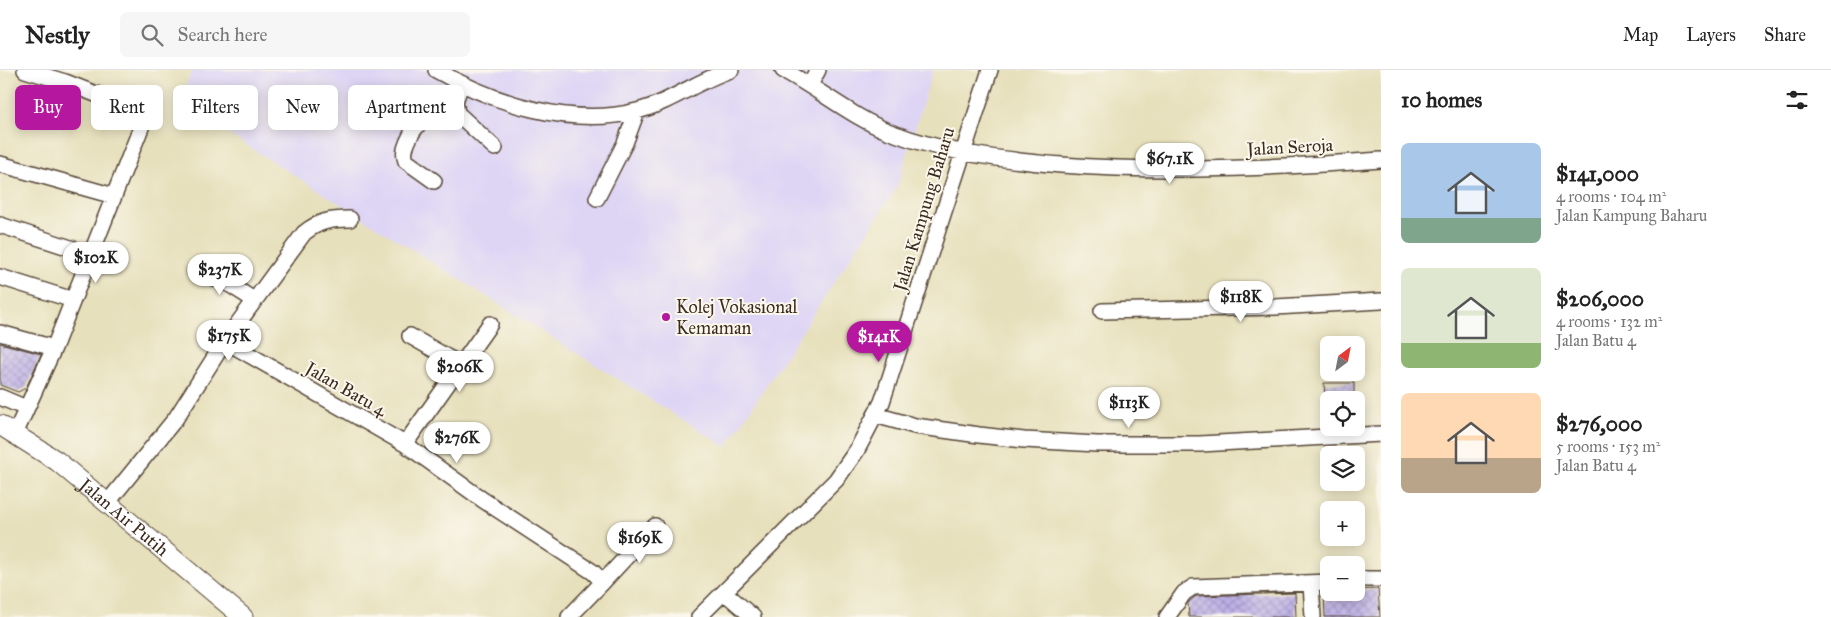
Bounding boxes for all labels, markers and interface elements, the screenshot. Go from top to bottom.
search box [120,12,470,57]
text: Nestly [25,20,90,50]
icon: search [138,21,166,49]
text: Search here [178,23,267,46]
text: Map [1623,24,1658,46]
text: Layers [1686,24,1736,46]
text: Share [1764,24,1806,46]
chip: Buy [15,85,81,130]
chip: Rent [91,85,163,130]
chip: Filters [173,85,258,130]
chip: New [268,85,338,130]
chip: Apartment [348,85,464,130]
icon: filters [1783,86,1811,114]
text: 10 homes [1401,87,1482,113]
street label: Jalan Kampung Baharu [888,124,960,296]
street label: Jalan Seroja [1244,134,1334,161]
pin: $67.1K [1129,142,1211,185]
text: $67.1K [1146,149,1194,168]
text: $141,000 [1556,161,1639,187]
icon: home [1441,163,1501,223]
text: 4 rooms · 104 m² [1556,187,1666,206]
text: Jalan Kampung Baharu [1556,206,1707,225]
pin: $102K [61,242,131,284]
text: $102K [74,248,118,267]
pin: $237K [185,254,255,296]
text: $237K [198,260,242,279]
pin: $118K [1206,280,1276,323]
text: $206,000 [1556,286,1644,312]
text: $118K [1220,287,1262,306]
icon: home [1441,288,1501,348]
place label: Kolej Vokasional Kemaman [676,296,798,339]
marker: Kolej Vokasional Kemaman [660,311,672,323]
text: 4 rooms · 132 m² [1556,312,1662,331]
pin: $175K [194,320,264,362]
pin: $141K [844,320,914,363]
text: $175K [207,326,251,345]
text: $141K [858,327,900,346]
text: Jalan Batu 4 [1556,331,1636,350]
north arrow [1320,336,1365,381]
map controls [1320,336,1365,601]
pin: $206K [425,350,495,393]
street label: Jalan Batu 4 [299,356,391,422]
text: $206K [437,357,483,376]
pin: $113K [1094,386,1164,429]
button: locate [1320,391,1365,436]
text: $113K [1109,393,1149,412]
text: $276,000 [1556,411,1642,437]
icon: home [1441,413,1501,473]
pin: $276K [422,422,492,464]
text: $276K [434,428,480,447]
text: 5 rooms · 153 m² [1556,437,1660,456]
button: layers [1320,446,1365,491]
text: Jalan Batu 4 [1556,456,1636,475]
street label: Jalan Air Putih [73,472,173,561]
button: + [1320,501,1365,546]
pin: $169K [605,522,675,564]
text: $169K [618,528,662,547]
button: − [1320,556,1365,601]

